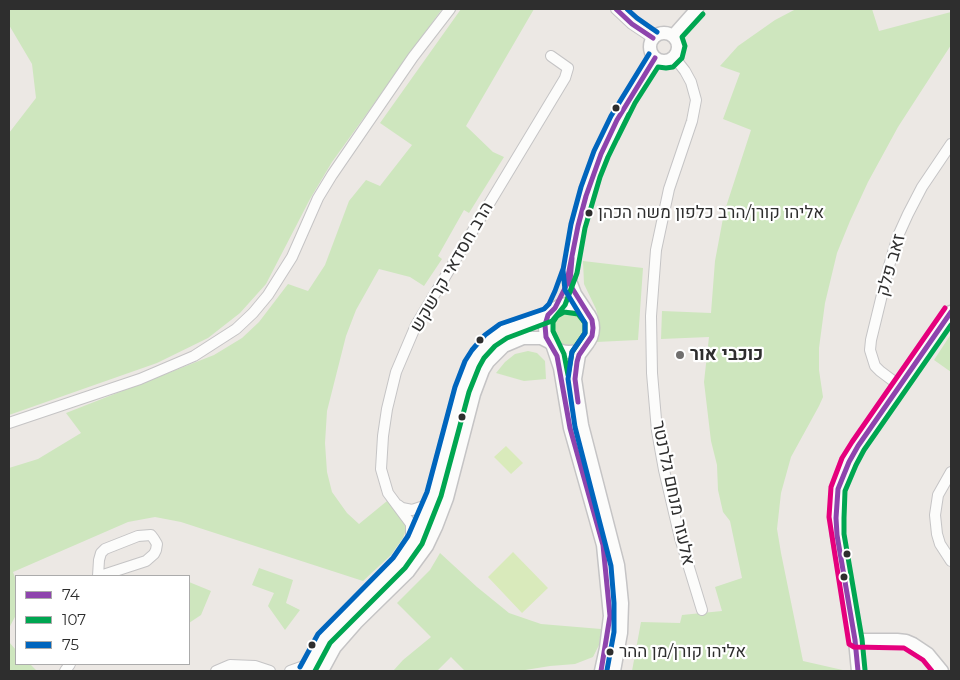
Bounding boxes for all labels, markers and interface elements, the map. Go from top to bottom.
unlabelled marker [611,103,621,113]
street label: הרב חסדאי קרשקש [406,198,498,336]
place label: אליהו קורן/הרב כלפון משה הכהן [598,203,824,223]
marker: אליהו קורן/הרב כלפון משה הכהן [584,208,594,218]
street label: זאב פלק [872,231,910,299]
unlabelled marker [475,335,485,345]
place label: כוכבי אור [690,344,763,366]
marker: כוכבי אור [674,349,686,361]
unlabelled marker [457,412,467,422]
street label: אלעזר מנחם גלרנטר [647,419,699,567]
unlabelled marker [842,549,852,559]
unlabelled marker [839,572,849,582]
legend [15,575,190,665]
text: 74 [62,585,80,604]
text: 107 [62,610,86,629]
text: 75 [62,635,79,654]
unlabelled marker [307,640,317,650]
place label: אליהו קורן/מן ההר [619,642,746,662]
marker: אליהו קורן/מן ההר [605,647,615,657]

